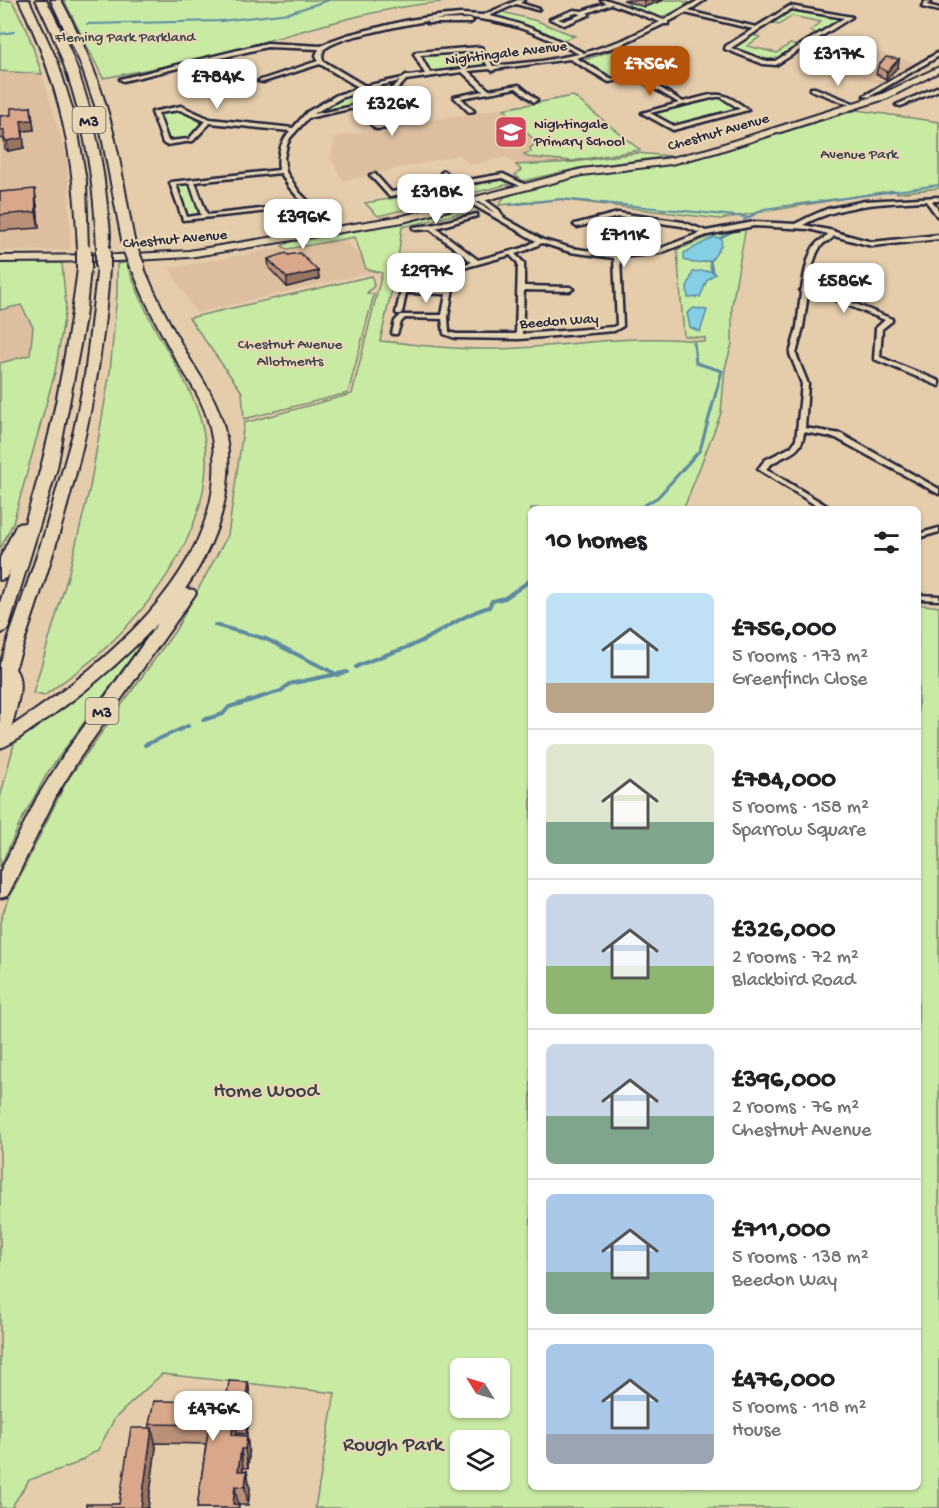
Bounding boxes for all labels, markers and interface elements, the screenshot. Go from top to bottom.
park label: Fleming Park Parkland [54,29,196,47]
pin: £317K [796,36,880,87]
street label: Nightingale Avenue [444,38,568,70]
text: £317K [814,44,862,67]
pin: £756K [608,46,692,97]
text: £756K [625,54,675,77]
pin: £784K [175,59,259,110]
text: £784K [192,67,242,90]
pin: £326K [350,86,434,137]
text: £326K [367,94,417,117]
road number: M3 [72,107,106,133]
street label: Chestnut Avenue [666,110,772,156]
school or university icon: Nightingale Primary School [493,114,529,150]
place label: Nightingale Primary School [533,116,625,151]
park label: Avenue Park [820,146,899,164]
pin: £318K [394,174,478,225]
text: £318K [411,182,461,205]
pin: £396K [261,199,345,250]
text: £396K [278,207,328,230]
pin: £711K [582,217,666,268]
text: £711K [601,225,647,248]
street label: Chestnut Avenue [122,226,228,254]
pin: £297K [384,253,468,304]
text: £297K [401,261,451,284]
pin: £586K [802,263,886,314]
text: £586K [818,271,870,294]
street label: Beedon Way [518,310,600,334]
park label: Chestnut Avenue Allotments [238,336,343,371]
icon: filters [870,526,903,559]
text: 10 homes [546,527,646,558]
text: £756,000 [732,615,836,646]
icon: home [594,617,666,689]
text: 5 rooms · 173 m² [732,646,868,669]
text: Greenfinch Close [732,669,867,692]
road number: M3 [86,698,118,724]
text: £784,000 [732,766,836,797]
icon: home [594,768,666,840]
text: 5 rooms · 158 m² [732,797,869,820]
text: Sparrow Square [732,820,866,843]
text: £326,000 [732,916,835,947]
icon: home [594,918,666,990]
text: 2 rooms · 72 m² [732,947,859,970]
text: Blackbird Road [732,970,856,993]
text: £396,000 [732,1066,836,1097]
icon: home [594,1068,666,1140]
park label: Home Wood [213,1080,320,1105]
text: 2 rooms · 76 m² [732,1097,859,1120]
text: Chestnut Avenue [732,1120,871,1143]
text: £711,000 [732,1216,831,1247]
icon: home [594,1218,666,1290]
text: 5 rooms · 138 m² [732,1247,869,1270]
text: Beedon Way [732,1270,837,1293]
north arrow [450,1358,510,1418]
map controls [450,1358,510,1490]
text: £476,000 [732,1366,835,1397]
icon: home [594,1368,666,1440]
pin: £476K [171,1391,255,1442]
text: 5 rooms · 118 m² [732,1397,866,1420]
text: £476K [188,1399,238,1422]
text: House [732,1420,781,1443]
button: layers [450,1430,510,1490]
park label: Rough Park [343,1434,446,1459]

